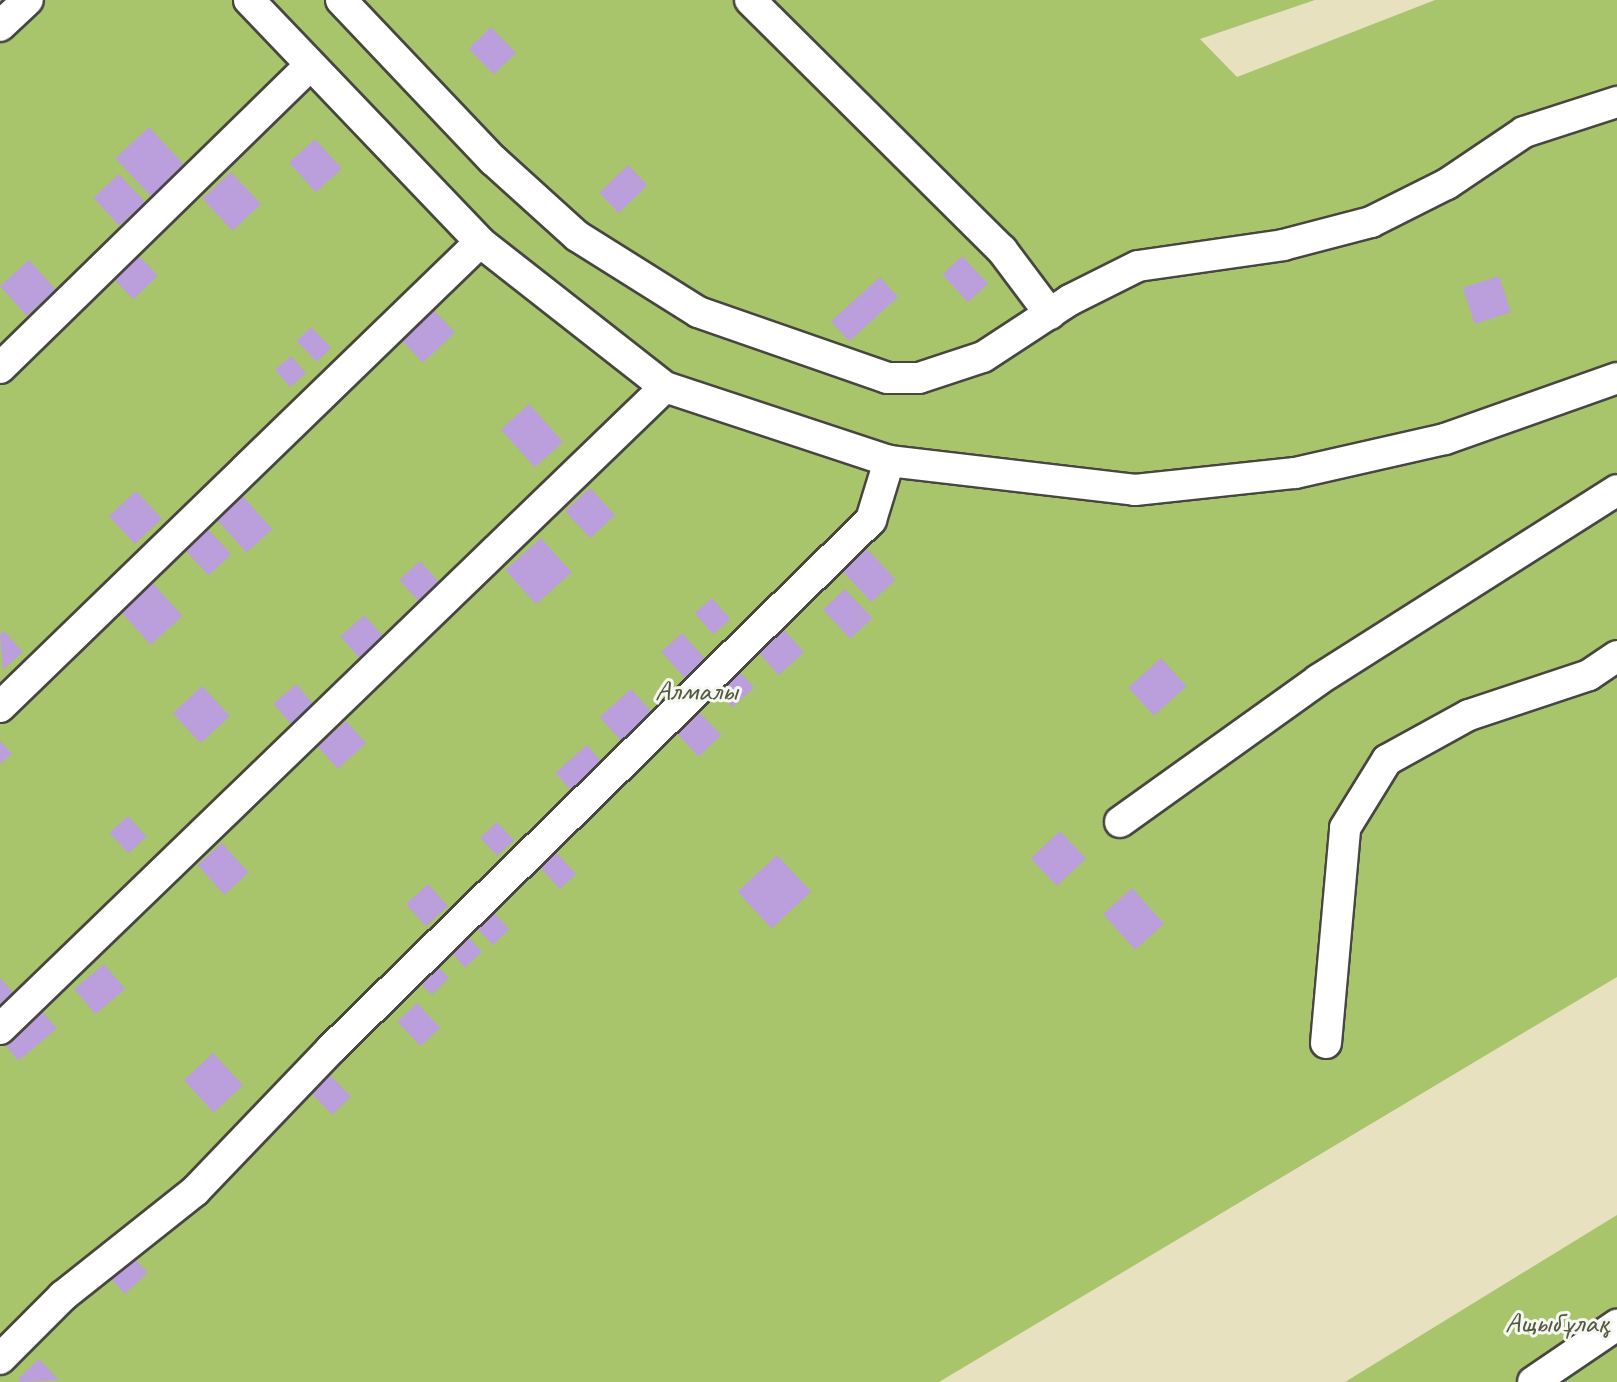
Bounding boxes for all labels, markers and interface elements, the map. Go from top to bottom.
park label: Алмалы [655,672,737,708]
park label: Ащыбұлақ [1505,1304,1609,1340]

